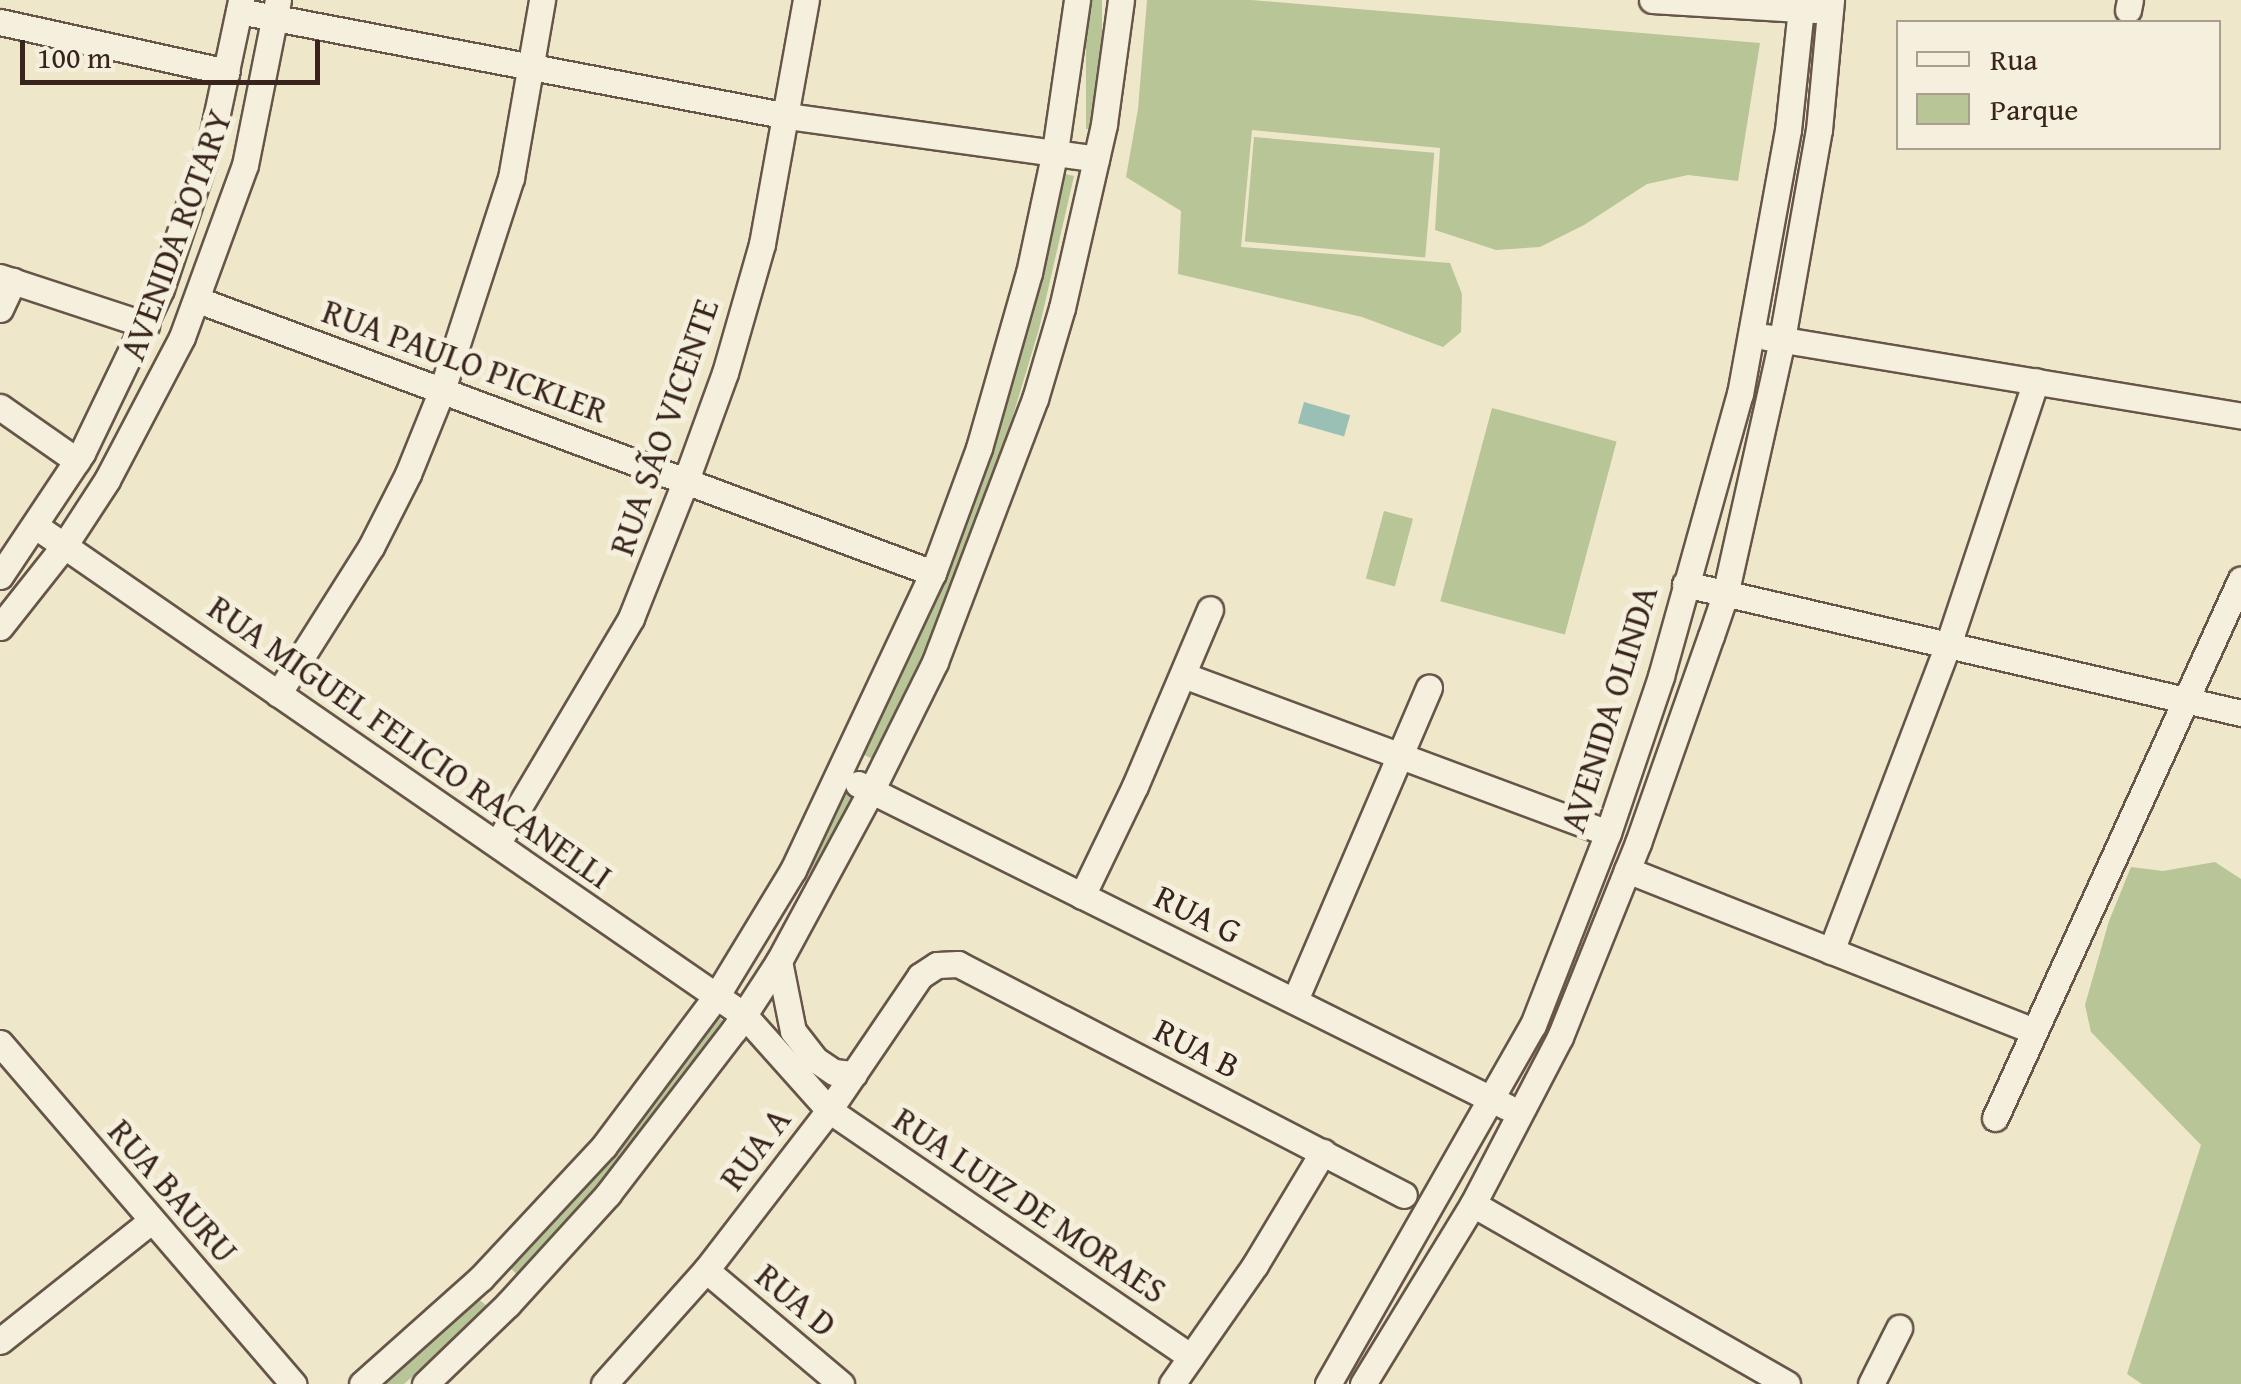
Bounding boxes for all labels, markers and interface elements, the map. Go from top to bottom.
scale bar [25,20,325,82]
legend [1896,20,2221,150]
text: 100 m [37,35,111,79]
text: Rua [1990,37,2038,81]
text: Parque [1990,87,2078,131]
street label: AVENIDA ROTARY [111,104,241,366]
street label: RUA PAULO PICKLER [317,290,613,432]
street label: RUA SÃO VICENTE [600,293,728,561]
street label: AVENIDA OLINDA [1552,581,1666,837]
street label: RUA MIGUEL FELICIO RACANELLI [200,586,620,898]
street label: RUA G [1148,875,1248,953]
street label: RUA B [1147,1009,1247,1087]
street label: RUA LUIZ DE MORAES [885,1098,1175,1312]
street label: RUA A [711,1100,799,1198]
street label: RUA BAURU [99,1111,247,1271]
street label: RUA D [747,1254,845,1346]

